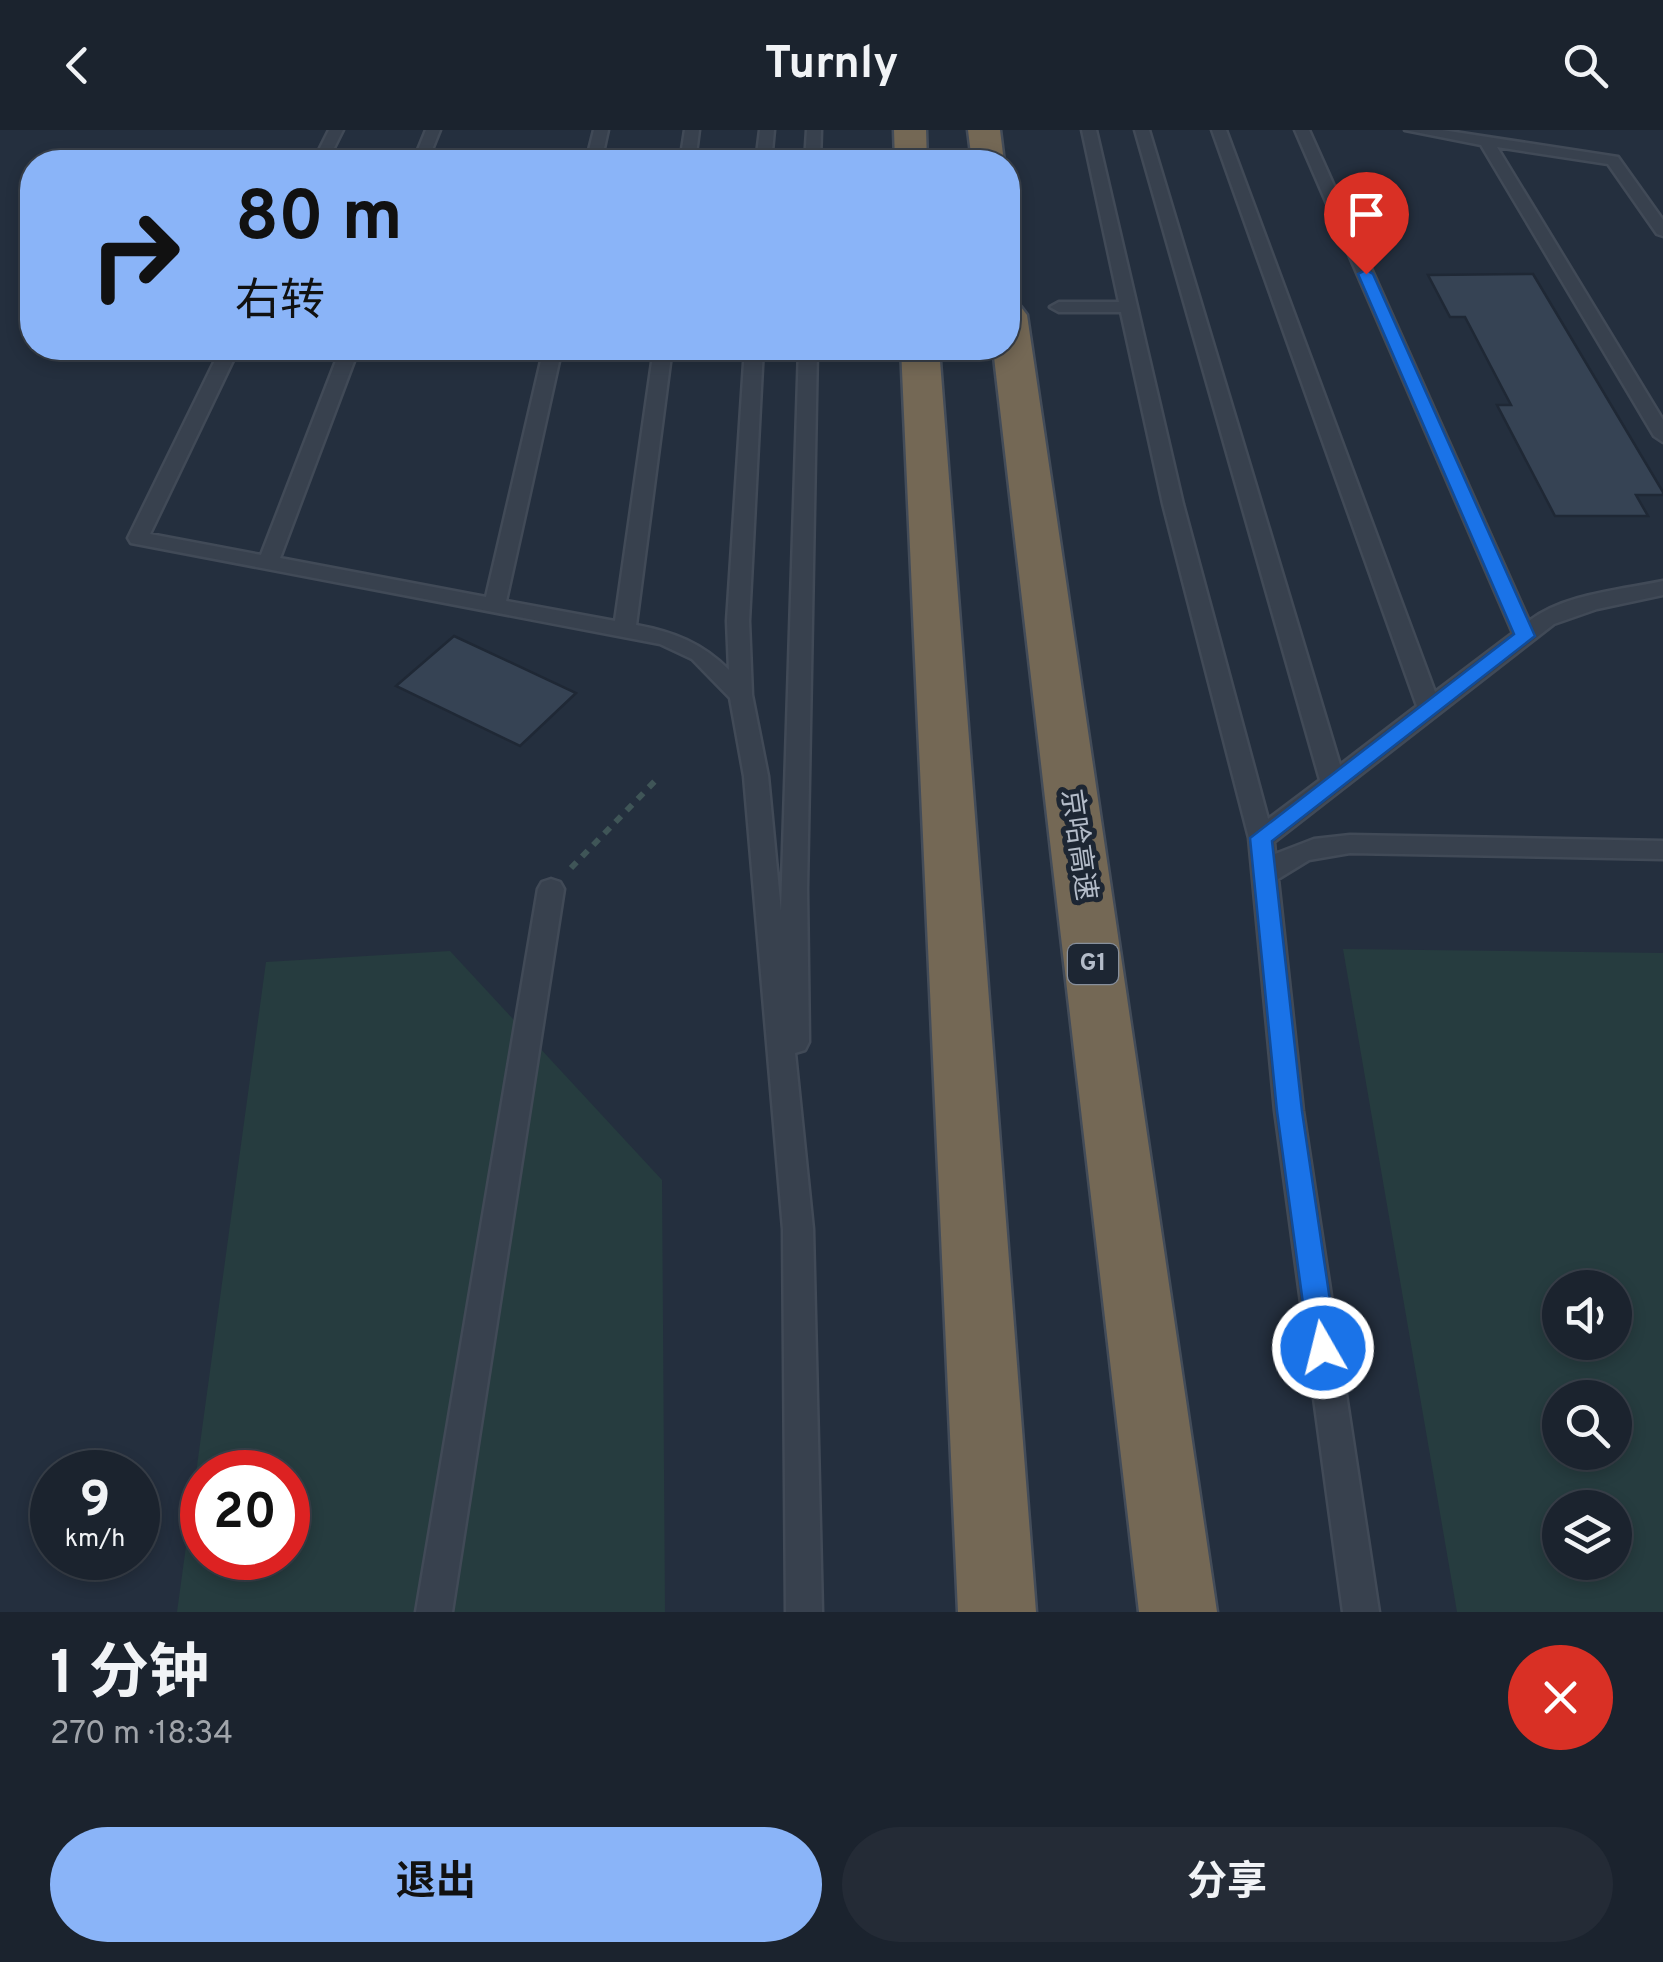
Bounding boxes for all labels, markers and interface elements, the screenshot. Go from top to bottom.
text: Turnly [764,37,899,94]
icon: back [50,38,105,93]
icon: search [1558,38,1613,93]
pin [1324,172,1409,275]
text: 80 m [235,176,403,265]
icon: arrive [1339,187,1394,242]
icon: right [70,190,200,320]
text: 右转 [235,275,325,332]
street label: 京哈高速 [1051,787,1103,903]
road number: G1 [1068,944,1118,984]
map controls [1542,1270,1632,1580]
button: sound [1542,1270,1632,1360]
position arrow [1271,1296,1375,1400]
button: search [1542,1380,1632,1470]
speed limit sign: 20 [180,1450,310,1580]
text: 9 [80,1471,110,1534]
button: layers [1542,1490,1632,1580]
text: km/h [65,1524,125,1556]
text: 1 分钟 [50,1639,209,1715]
button: close [1508,1645,1613,1750]
text: 270 m · 18:34 [50,1715,233,1755]
button: 退出 [50,1827,822,1942]
button: 分享 [842,1827,1613,1942]

